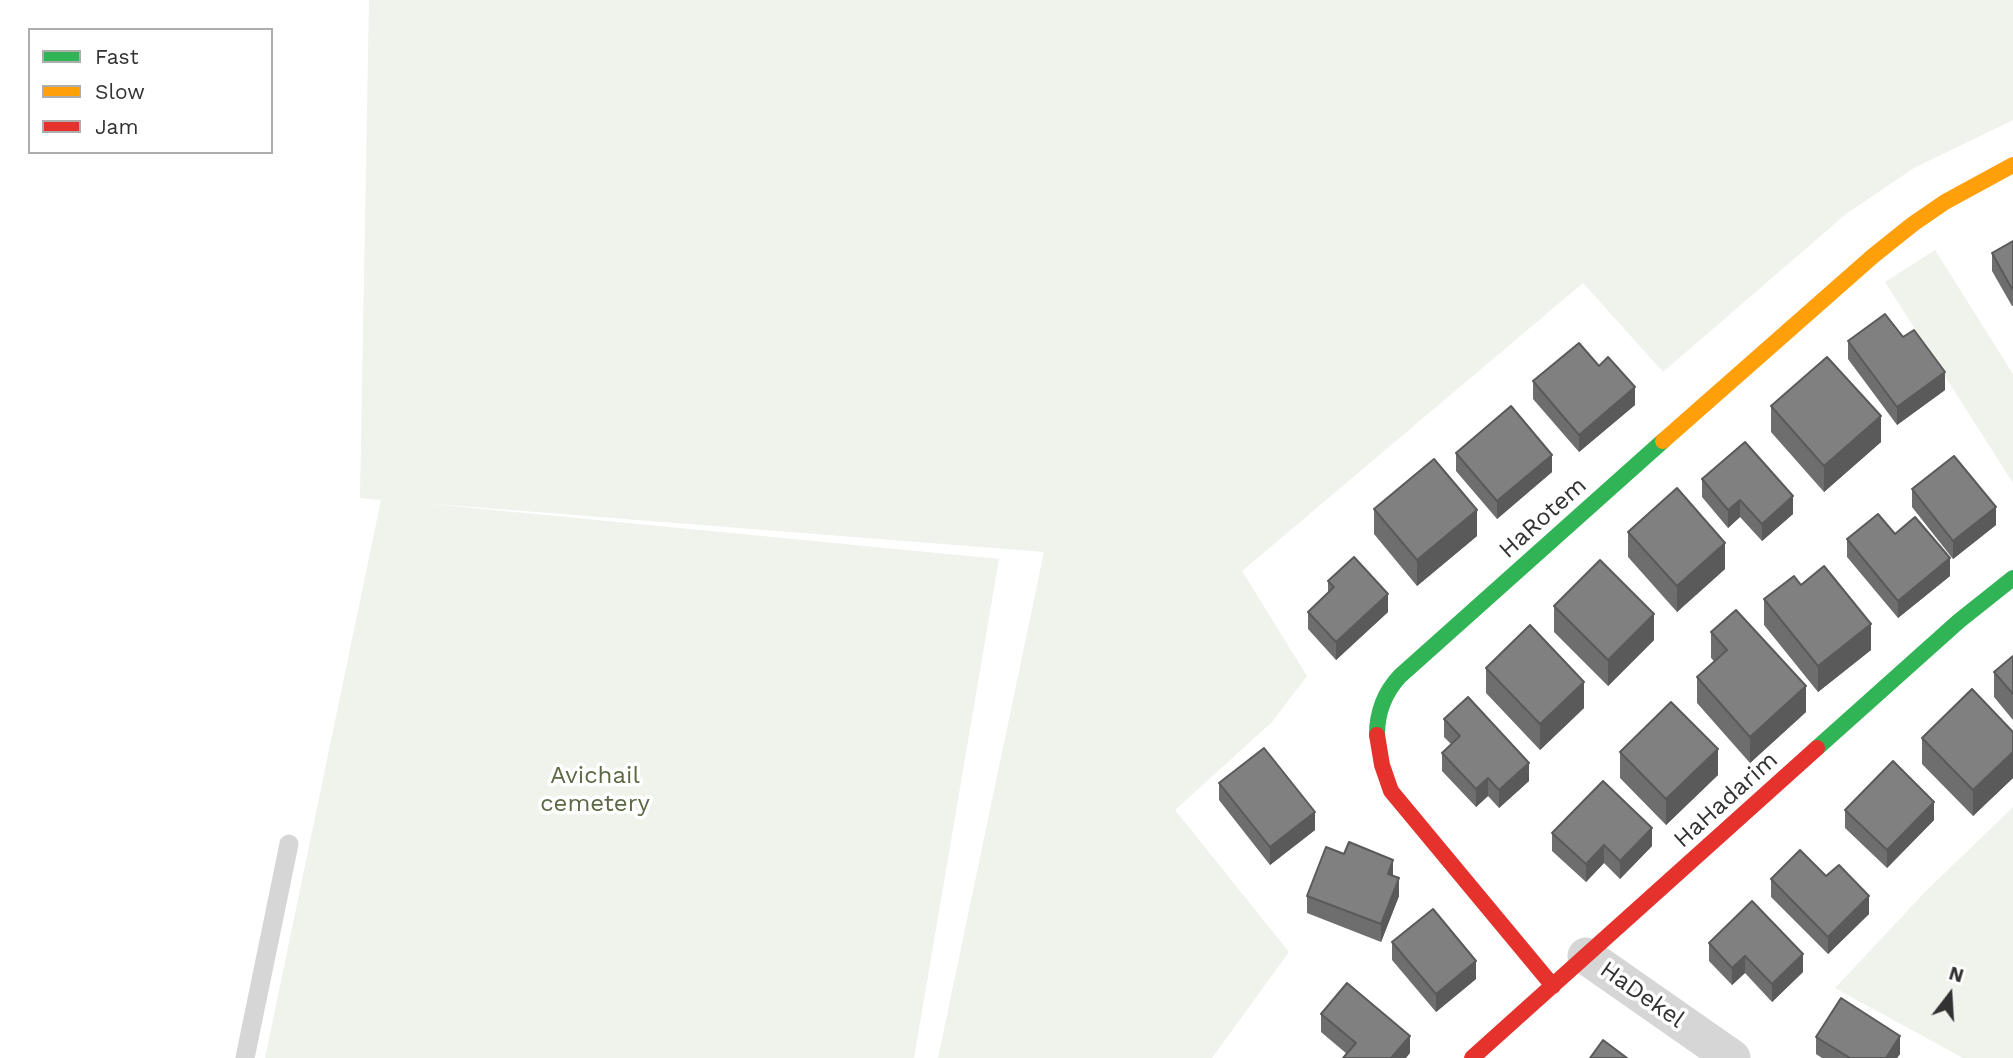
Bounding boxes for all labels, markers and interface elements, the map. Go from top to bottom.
legend [28,28,273,154]
text: Fast [95,44,139,69]
text: Slow [95,79,145,104]
text: Jam [95,114,138,139]
street label: HaRotem [1493,471,1593,565]
street label: HaHadarim [1668,746,1784,854]
park label: Avichail cemetery [540,762,650,818]
street label: HaDekel [1594,956,1690,1034]
north arrow [1915,960,1985,1030]
text: N [1946,961,1966,987]

